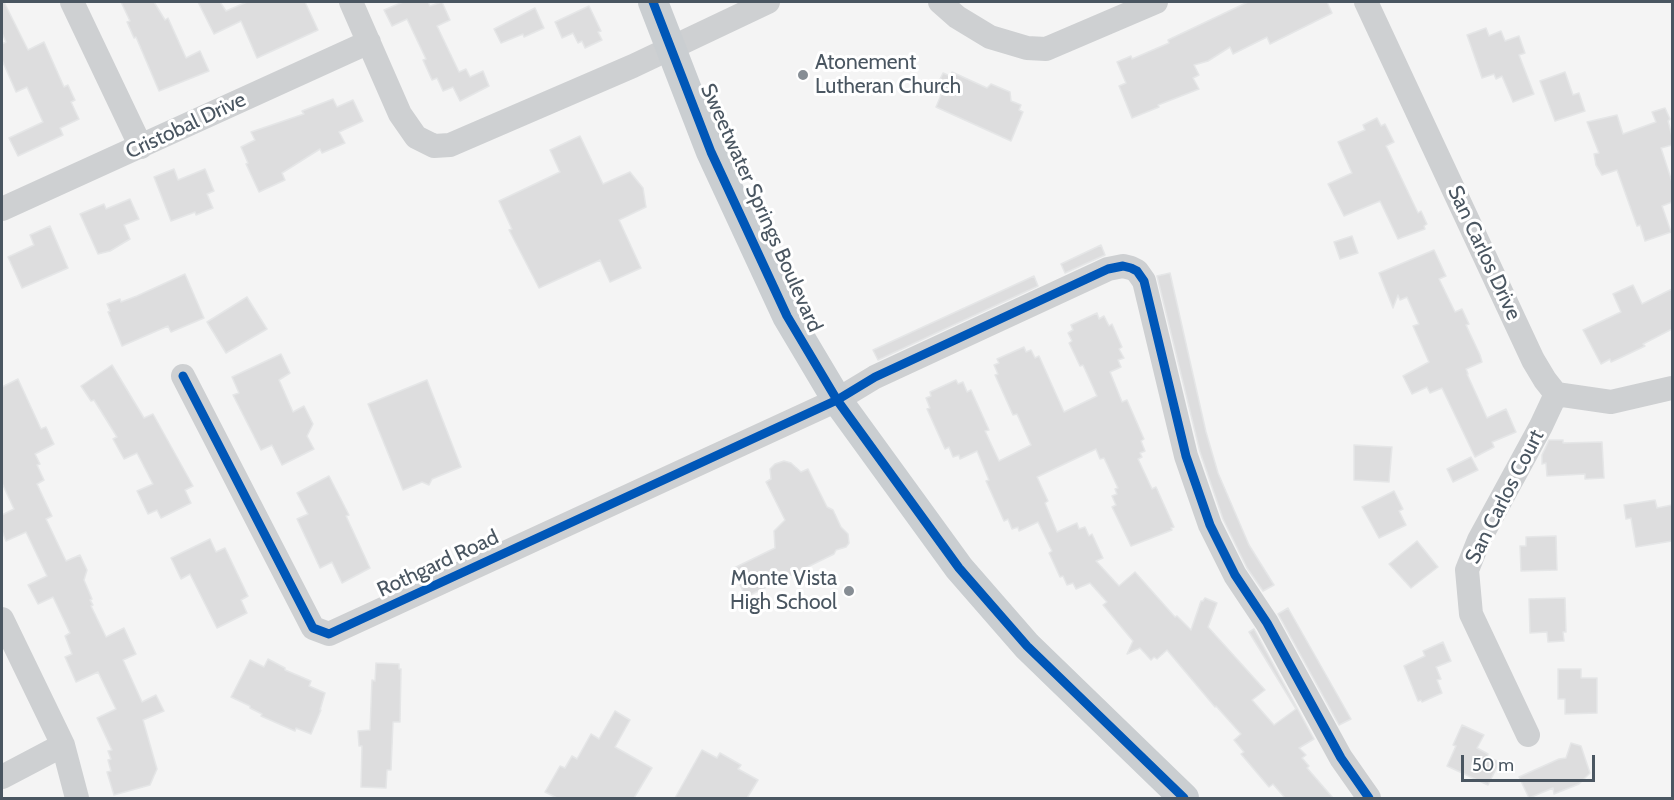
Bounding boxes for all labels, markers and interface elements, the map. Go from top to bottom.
place label: Atonement Lutheran Church [815,50,961,100]
marker: Atonement Lutheran Church [796,68,810,82]
street label: Sweetwater Springs Boulevard [695,80,827,336]
street label: Cristobal Drive [122,87,250,165]
street label: San Carlos Drive [1442,182,1526,324]
street label: San Carlos Court [1460,426,1550,568]
street label: Rothgard Road [373,525,503,603]
place label: Monte Vista High School [730,566,837,616]
marker: Monte Vista High School [842,584,856,598]
scale bar [1464,743,1598,781]
text: 50 m [1472,754,1514,776]

